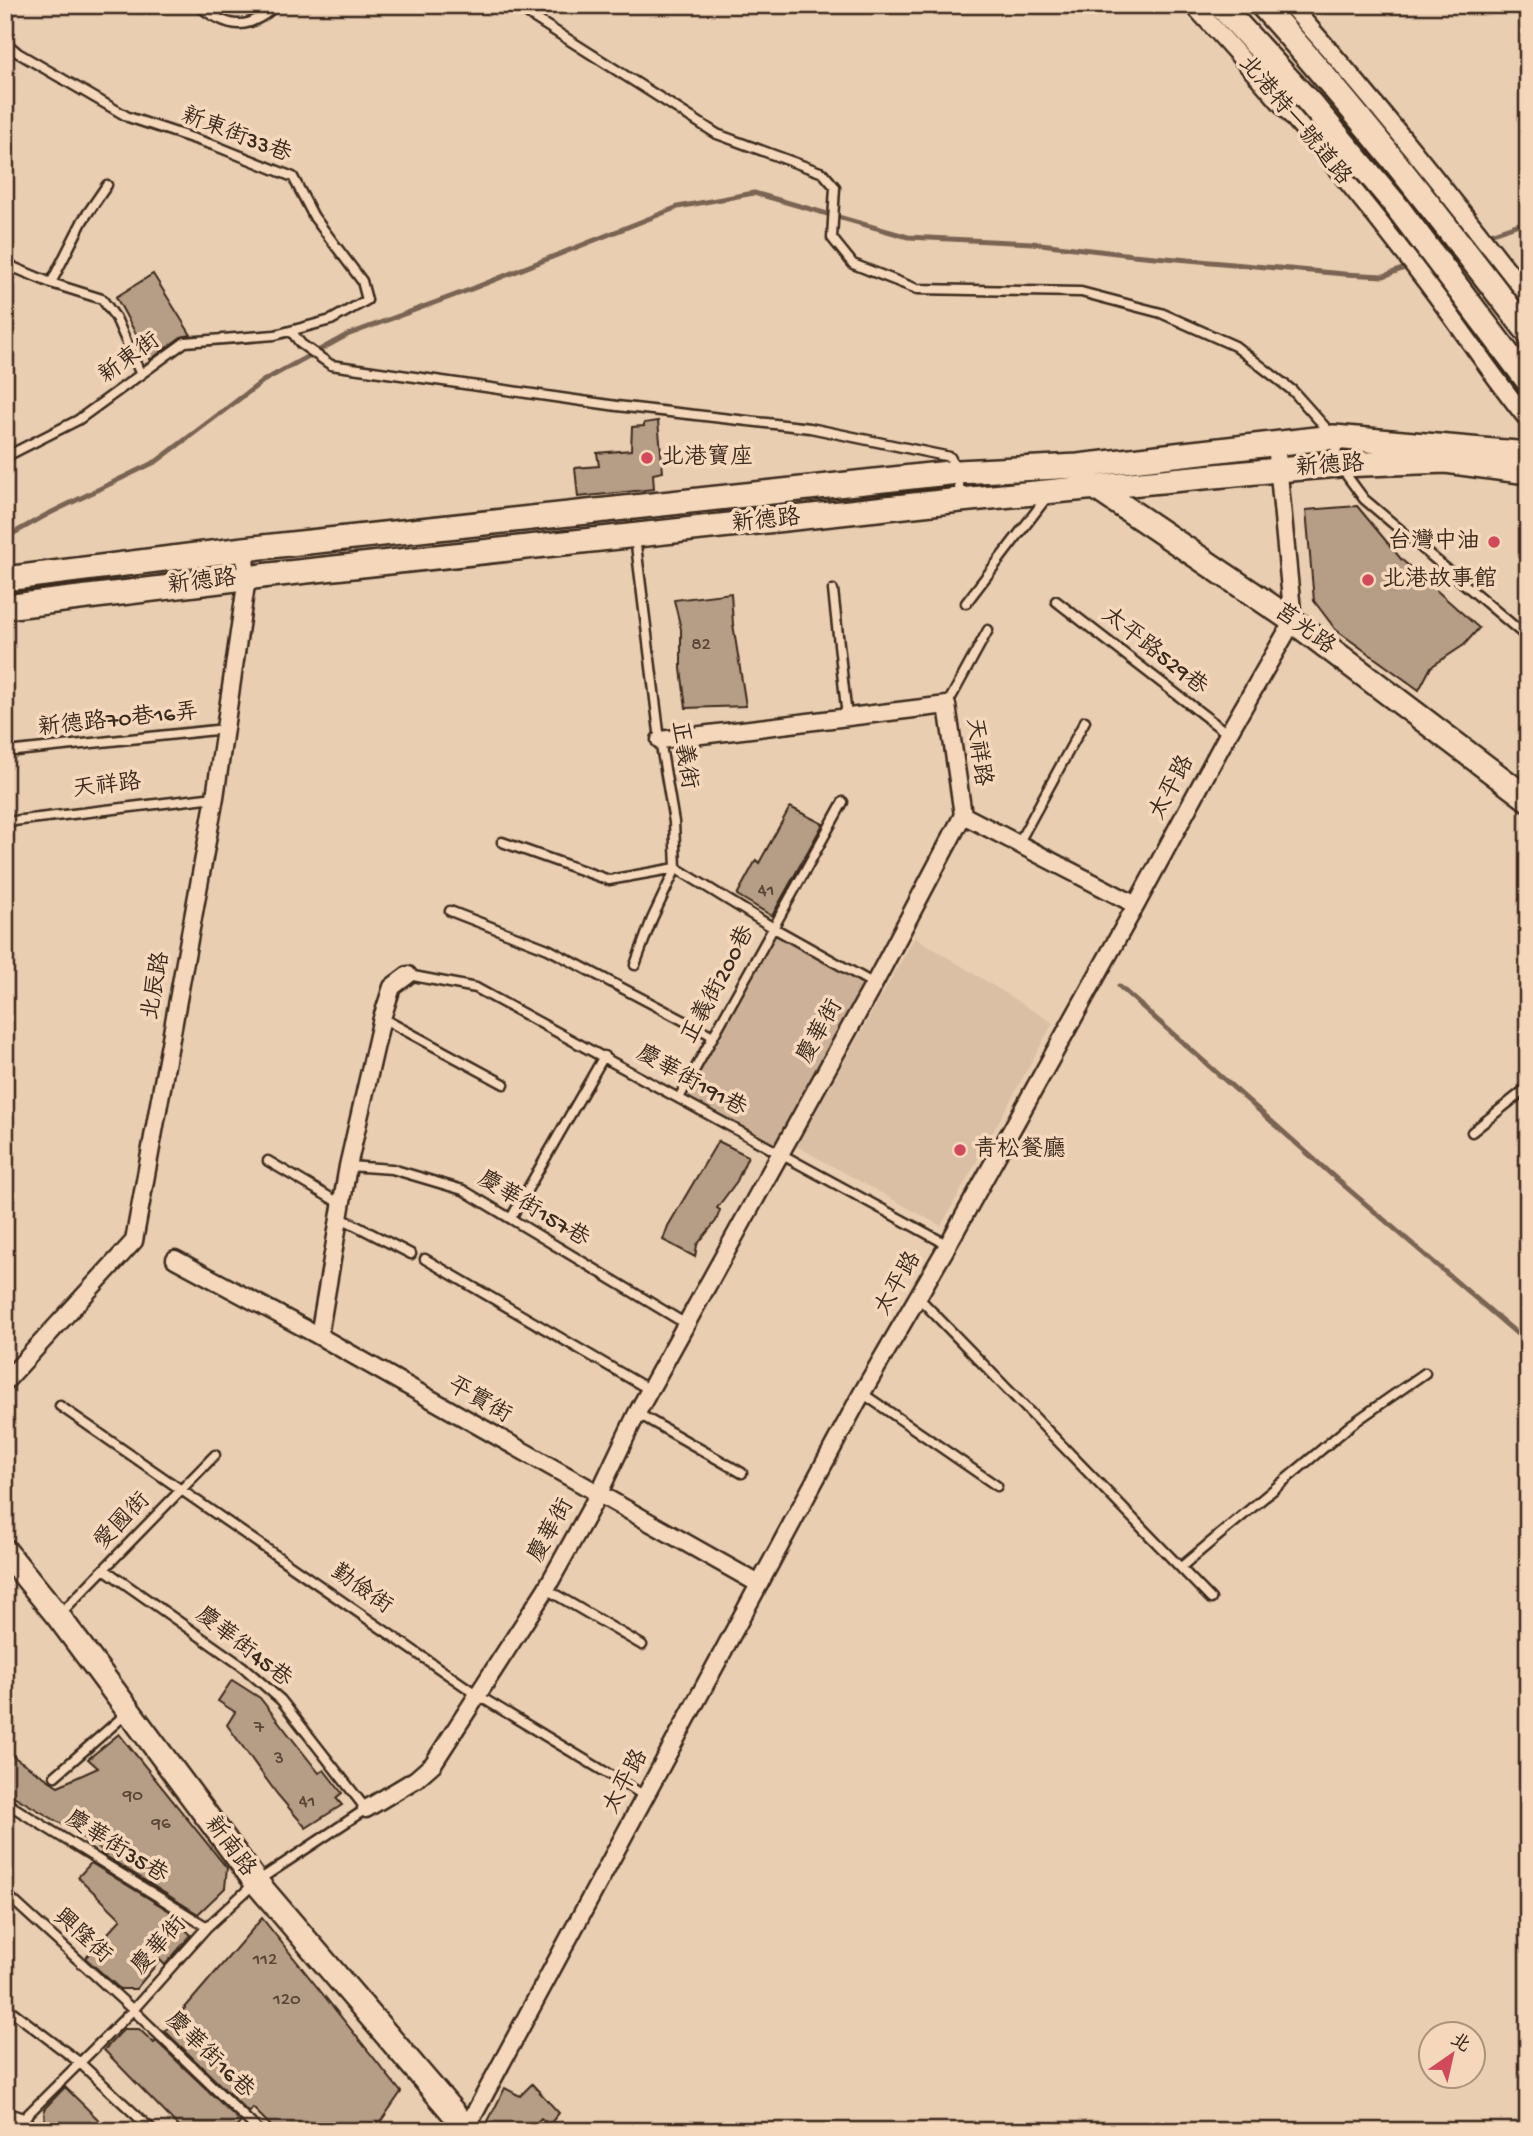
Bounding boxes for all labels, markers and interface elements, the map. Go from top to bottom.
street label: 北港特一號道路 [1232,49,1358,191]
street label: 新東街33巷 [177,102,296,170]
street label: 新東街 [94,327,166,390]
place label: 北港寶座 [661,443,753,472]
marker: 北港寶座 [639,450,655,466]
street label: 新德路 [1295,450,1365,483]
street label: 新德路 [730,504,802,539]
place label: 台灣中油 [1388,527,1480,556]
marker: 台灣中油 [1486,534,1502,550]
street label: 新德路 [166,564,238,601]
place label: 北港故事館 [1382,566,1497,594]
marker: 北港故事館 [1360,572,1376,588]
street label: 莒光路 [1268,598,1340,661]
street label: 太平路529巷 [1096,602,1214,702]
house number: 82 [691,634,711,657]
street label: 新德路70巷16弄 [36,698,199,743]
street label: 天祥路 [959,716,996,788]
street label: 正義街 [664,719,704,791]
street label: 太平路 [1144,751,1201,825]
street label: 天祥路 [71,768,143,805]
house number: 41 [758,880,774,903]
street label: 正義街200巷 [675,920,762,1048]
street label: 北辰路 [137,950,176,1022]
street label: 慶華街 [792,995,850,1069]
street label: 慶華街191巷 [631,1040,752,1124]
place label: 青松餐廳 [974,1136,1066,1164]
marker: 青松餐廳 [952,1142,968,1158]
street label: 慶華街157巷 [472,1165,595,1254]
street label: 太平路 [869,1247,928,1321]
street label: 平實街 [442,1370,517,1430]
street label: 愛國街 [88,1486,157,1556]
street label: 慶華街 [523,1494,581,1568]
street label: 勤儉街 [325,1558,398,1621]
street label: 慶華街45巷 [189,1601,298,1695]
house number: 7 [253,1717,265,1740]
street label: 太平路 [598,1745,655,1819]
house number: 3 [273,1748,284,1771]
house number: 90 [122,1785,143,1808]
house number: 41 [299,1791,315,1814]
street label: 慶華街35巷 [60,1805,174,1891]
street label: 新南路 [197,1811,261,1883]
house number: 96 [150,1813,171,1836]
street label: 興隆街 [47,1903,117,1970]
street label: 慶華街 [126,1911,193,1981]
house number: 112 [252,1949,277,1972]
house number: 120 [272,1989,301,2012]
street label: 慶華街16巷 [159,2006,260,2106]
north arrow [1418,2021,1488,2090]
text: 北 [1445,2029,1474,2059]

